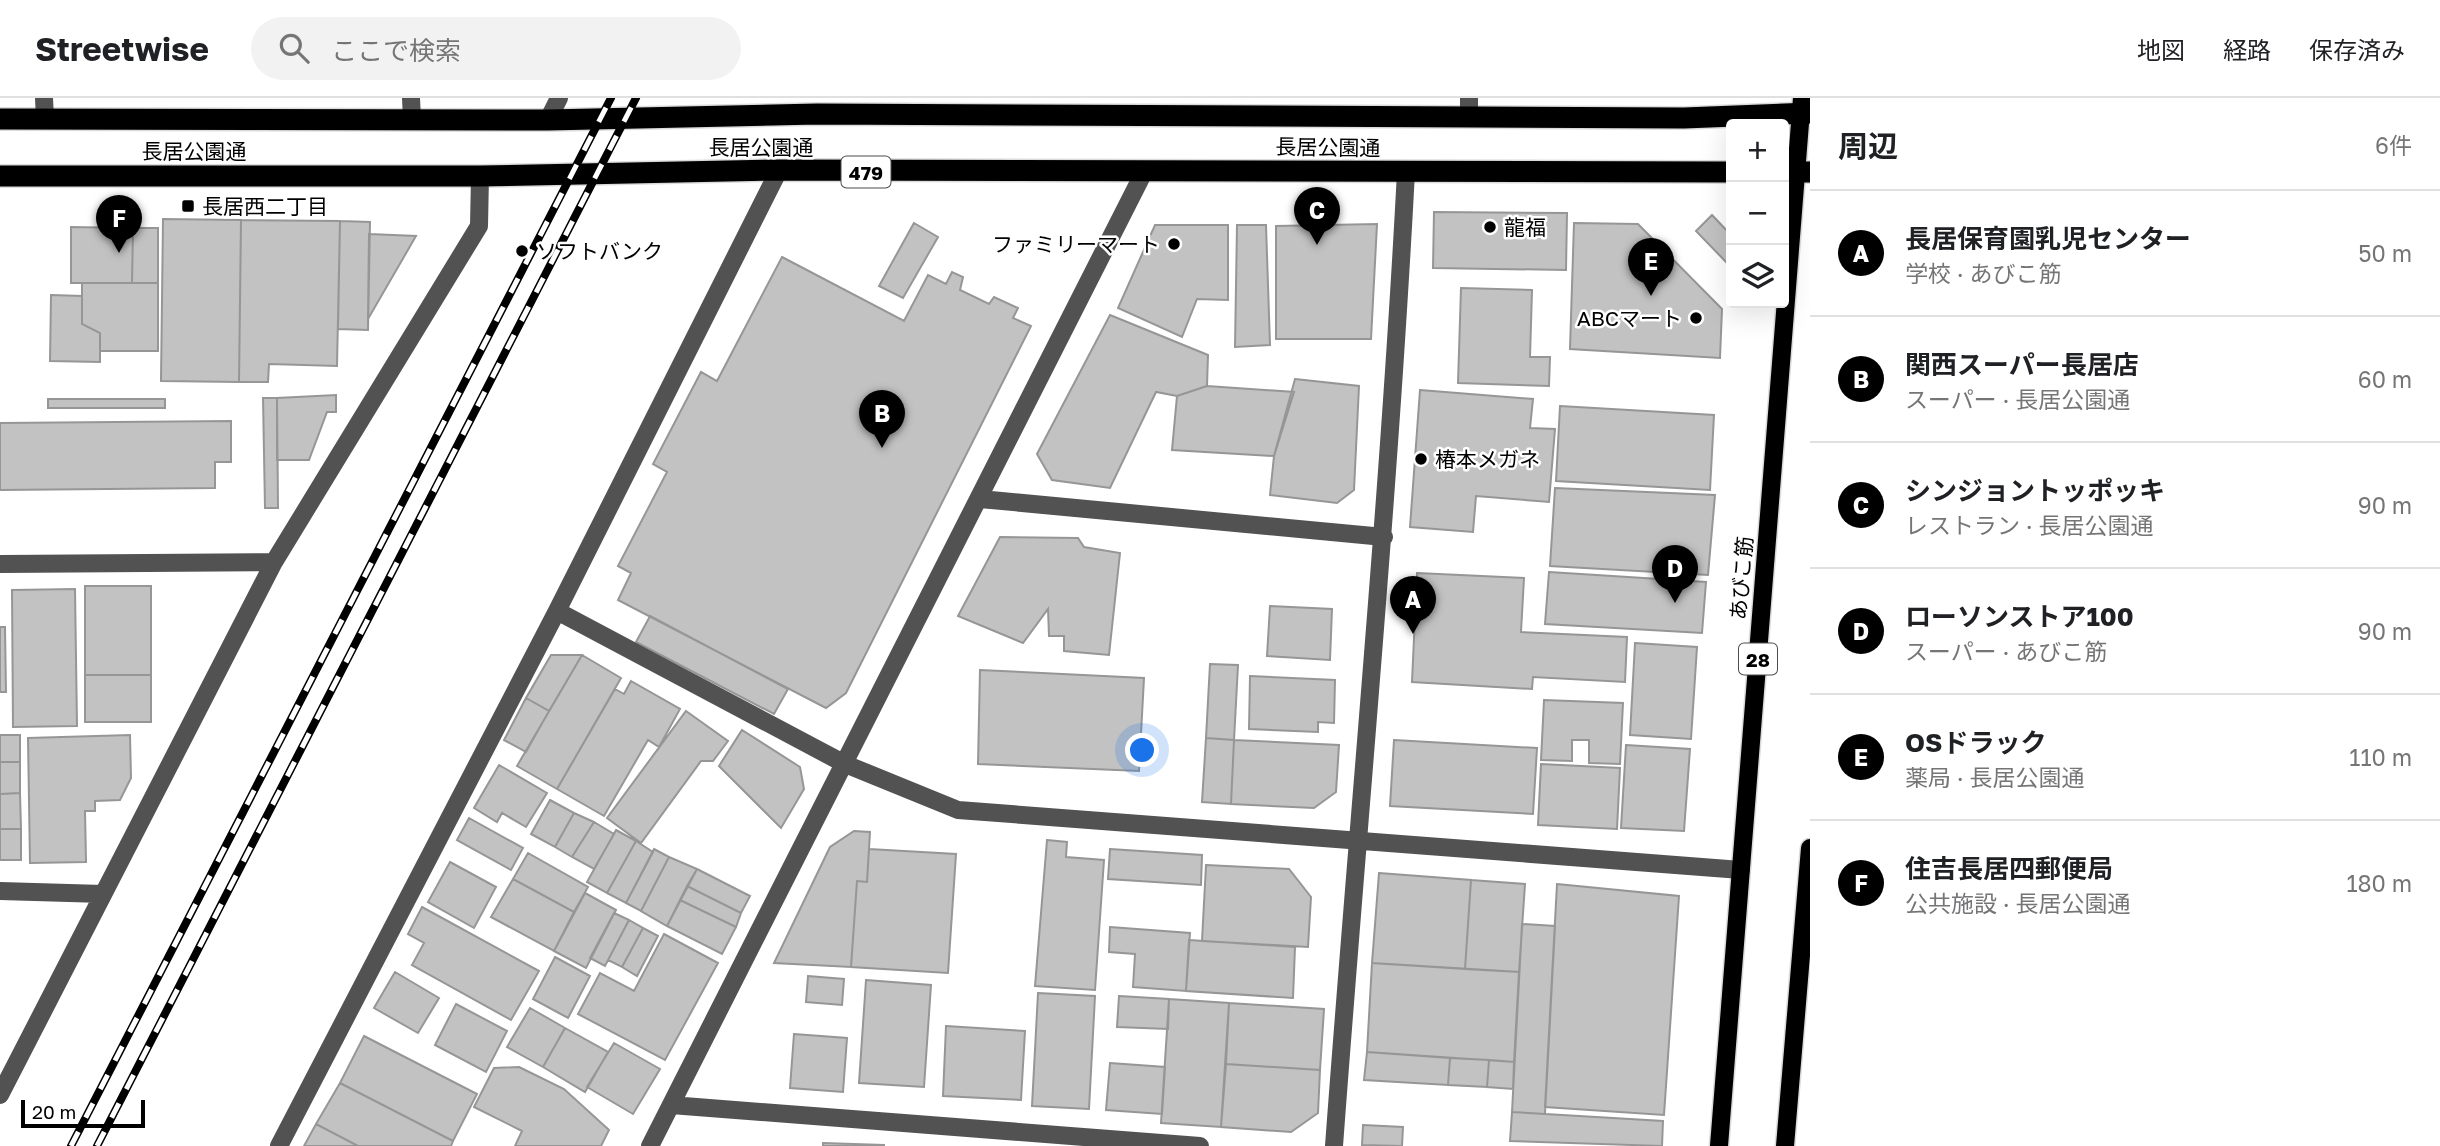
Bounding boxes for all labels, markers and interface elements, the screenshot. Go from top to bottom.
search box [251,17,741,80]
text: Streetwise [35,29,209,68]
icon: search [275,29,313,67]
text: ここで検索 [331,35,461,66]
text: 地図 [2137,35,2185,64]
text: 経路 [2223,35,2271,64]
text: 保存済み [2309,35,2405,64]
map controls [1726,119,1789,308]
button: + [1726,119,1789,182]
text: 周辺 [1838,128,1898,164]
text: 6件 [2375,131,2412,159]
street label: 長居公園通 [1275,133,1381,161]
street label: 長居公園通 [709,134,814,160]
street label: 長居公園通 [142,138,247,164]
road number: 479 [842,156,890,188]
button: − [1726,182,1789,245]
pin: C [1294,187,1340,245]
place label: 長居西二丁目 [202,193,328,219]
pin: F [96,195,142,253]
marker: 長居西二丁目 [180,198,196,214]
place label: 龍福 [1504,214,1546,240]
marker: 龍福 [1482,219,1498,235]
text: 長居保育園乳児センター [1905,223,2191,254]
place label: ファミリーマート [992,231,1160,257]
marker: ファミリーマート [1166,236,1182,252]
place label: ソフトバンク [536,238,663,264]
pin: E [1628,238,1674,296]
text: A [1853,239,1869,267]
text: 50 m [2358,239,2412,267]
marker: ソフトバンク [514,243,530,259]
button: layers [1726,245,1789,308]
text: 学校 · あびこ筋 [1905,259,2061,287]
place label: ABCマート [1577,305,1682,331]
marker: ABCマート [1688,310,1704,326]
text: 関西スーパー長居店 [1905,349,2139,380]
text: B [1853,365,1869,393]
text: 60 m [2358,365,2412,393]
text: スーパー · 長居公園通 [1905,385,2130,413]
pin: B [859,390,905,448]
place label: 椿本メガネ [1435,446,1540,472]
marker: 椿本メガネ [1413,451,1429,467]
text: シンジョントッポッキ [1905,475,2165,506]
text: C [1853,491,1869,519]
text: 90 m [2358,491,2412,519]
text: レストラン · 長居公園通 [1905,511,2153,539]
street label: あびこ筋 [1724,535,1758,621]
pin: D [1652,545,1698,603]
pin: A [1390,576,1436,634]
text: ローソンストア100 [1905,601,2134,632]
text: D [1853,617,1869,645]
text: 90 m [2358,617,2412,645]
text: スーパー · あびこ筋 [1905,637,2107,665]
road number: 28 [1739,644,1777,674]
text: OSドラック [1905,727,2046,758]
your location [1125,733,1159,767]
text: E [1854,743,1868,771]
text: 110 m [2349,743,2412,771]
text: 薬局 · 長居公園通 [1905,763,2084,791]
text: 住吉長居四郵便局 [1905,853,2113,884]
text: F [1854,869,1868,897]
text: 180 m [2346,869,2412,897]
text: 公共施設 · 長居公園通 [1905,889,2130,917]
scale bar [21,1097,145,1129]
text: 20 m [32,1100,76,1123]

